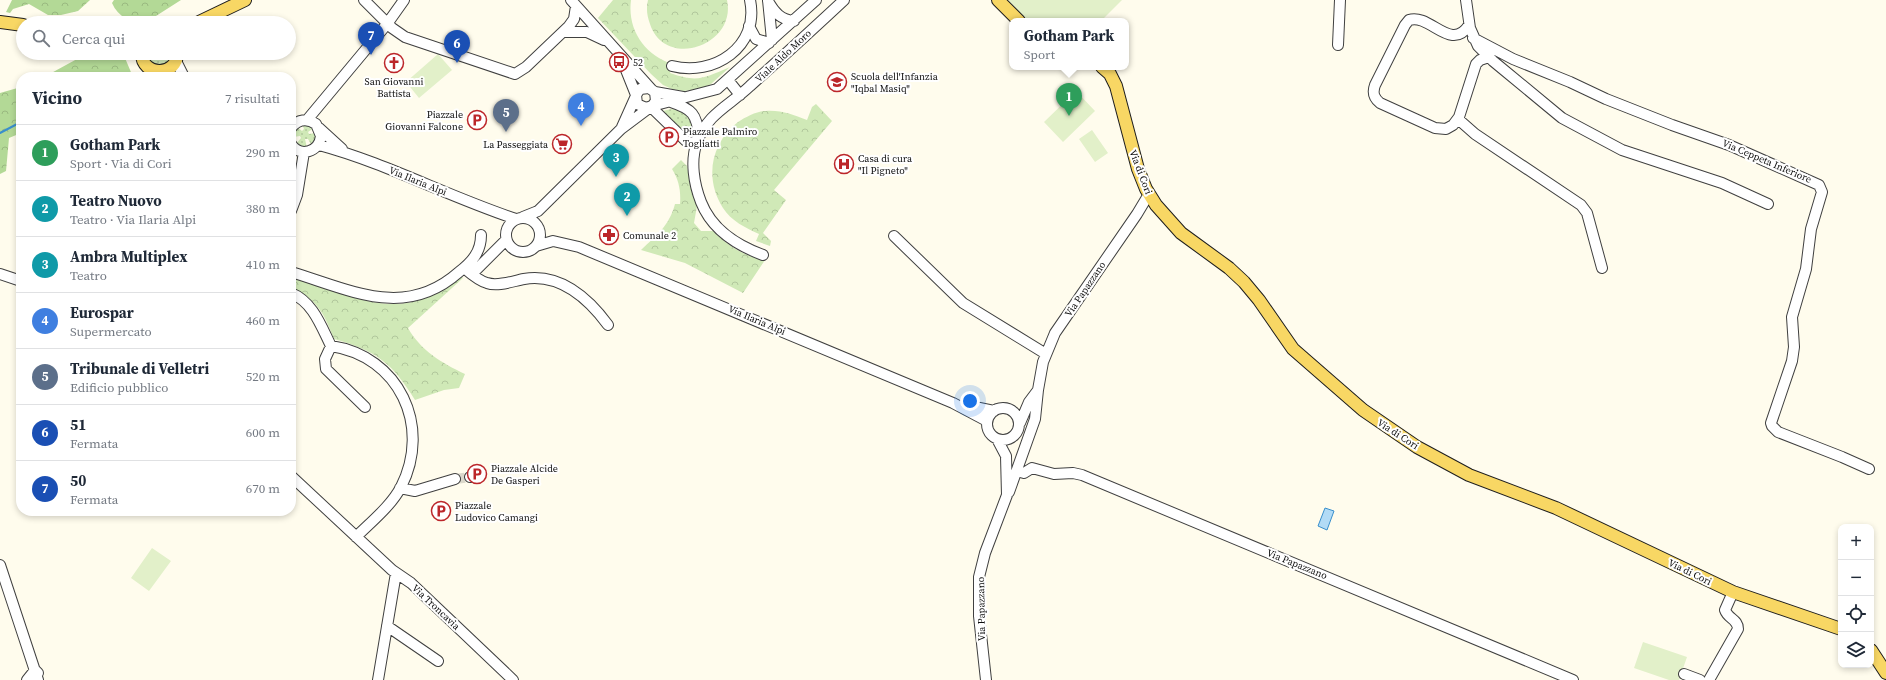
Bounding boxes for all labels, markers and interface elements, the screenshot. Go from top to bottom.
search box [16,16,296,60]
popup [1009,18,1129,70]
pin: 7 [358,22,384,55]
text: Gotham Park [1024,25,1114,46]
street label: Viale Aldo Moro [752,26,814,85]
icon: search [30,27,52,49]
text: Cerca qui [62,28,125,49]
pin: 6 [444,30,470,63]
text: Sport [1024,46,1055,63]
bus stop icon: 52 [608,51,630,73]
church icon: San Giovanni Battista [383,52,405,74]
place label: 52 [633,56,643,69]
place label: Scuola dell'Infanzia "Iqbal Masiq" [851,70,939,95]
school or university icon: Scuola dell'Infanzia "Iqbal Masiq" [826,71,848,93]
place label: San Giovanni Battista [365,75,423,100]
pin: 1 [1056,83,1082,116]
text: Vicino [32,86,82,110]
text: 7 risultati [225,90,280,107]
pin: 4 [568,93,594,126]
pin: 5 [493,99,519,132]
place label: Piazzale Giovanni Falcone [385,108,463,133]
parking icon: Piazzale Giovanni Falcone [466,109,488,131]
place label: Piazzale Palmiro Togliatti [683,125,758,150]
parking icon: Piazzale Palmiro Togliatti [658,126,680,148]
supermarket icon: La Passeggiata [551,133,573,155]
text: Gotham Park [70,134,160,155]
street label: Via Ceppeta Inferiore [1720,136,1814,186]
place label: La Passeggiata [483,138,549,151]
text: 1 [41,144,49,161]
text: 290 m [246,144,280,161]
pin: 3 [603,144,629,177]
street label: Via di Cori [1127,148,1155,196]
place label: Casa di cura "Il Pigneto" [858,152,913,177]
hospital icon: Casa di cura "Il Pigneto" [833,153,855,175]
text: Sport · Via di Cori [70,155,172,172]
street label: Via Ilaria Alpi [387,163,449,199]
pin: 2 [614,183,640,216]
text: Teatro Nuovo [70,190,162,211]
text: 2 [41,200,49,217]
text: 380 m [246,200,280,217]
text: Teatro · Via Ilaria Alpi [70,211,196,228]
pharmacy icon: Comunale 2 [598,224,620,246]
place label: Comunale 2 [623,229,676,242]
text: Ambra Multiplex [70,246,188,267]
text: 3 [41,256,49,273]
text: 410 m [246,256,280,273]
street label: Via Papazzano [1062,258,1109,319]
text: Teatro [70,267,107,284]
text: Eurospar [70,302,134,323]
street label: Via Ilaria Alpi [726,302,788,338]
text: 4 [41,312,49,329]
text: 460 m [246,312,280,329]
text: Supermercato [70,323,152,340]
text: Tribunale di Velletri [70,358,209,379]
text: 5 [41,368,49,385]
text: 520 m [246,368,280,385]
text: Edificio pubblico [70,379,168,396]
your location [960,391,980,411]
text: 51 [70,414,86,435]
street label: Via di Cori [1375,416,1421,452]
text: 6 [41,424,49,441]
text: 600 m [246,424,280,441]
text: Fermata [70,435,118,452]
place label: Piazzale Alcide De Gasperi [491,462,558,487]
parking icon: Piazzale Alcide De Gasperi [466,463,488,485]
text: 50 [70,470,86,491]
text: 7 [41,480,49,497]
text: 670 m [246,480,280,497]
text: Fermata [70,491,118,508]
place label: Piazzale Ludovico Camangi [455,499,538,524]
parking icon: Piazzale Ludovico Camangi [430,500,452,522]
map controls [1838,524,1874,668]
button: + [1838,524,1874,560]
street label: Via Papazzano [1265,546,1330,582]
street label: Via di Cori [1666,556,1714,588]
button: − [1838,560,1874,596]
street label: Via Papazzano [974,576,988,641]
street label: Via Troncavia [409,581,463,633]
button: locate [1838,596,1874,632]
button: layers [1838,632,1874,668]

